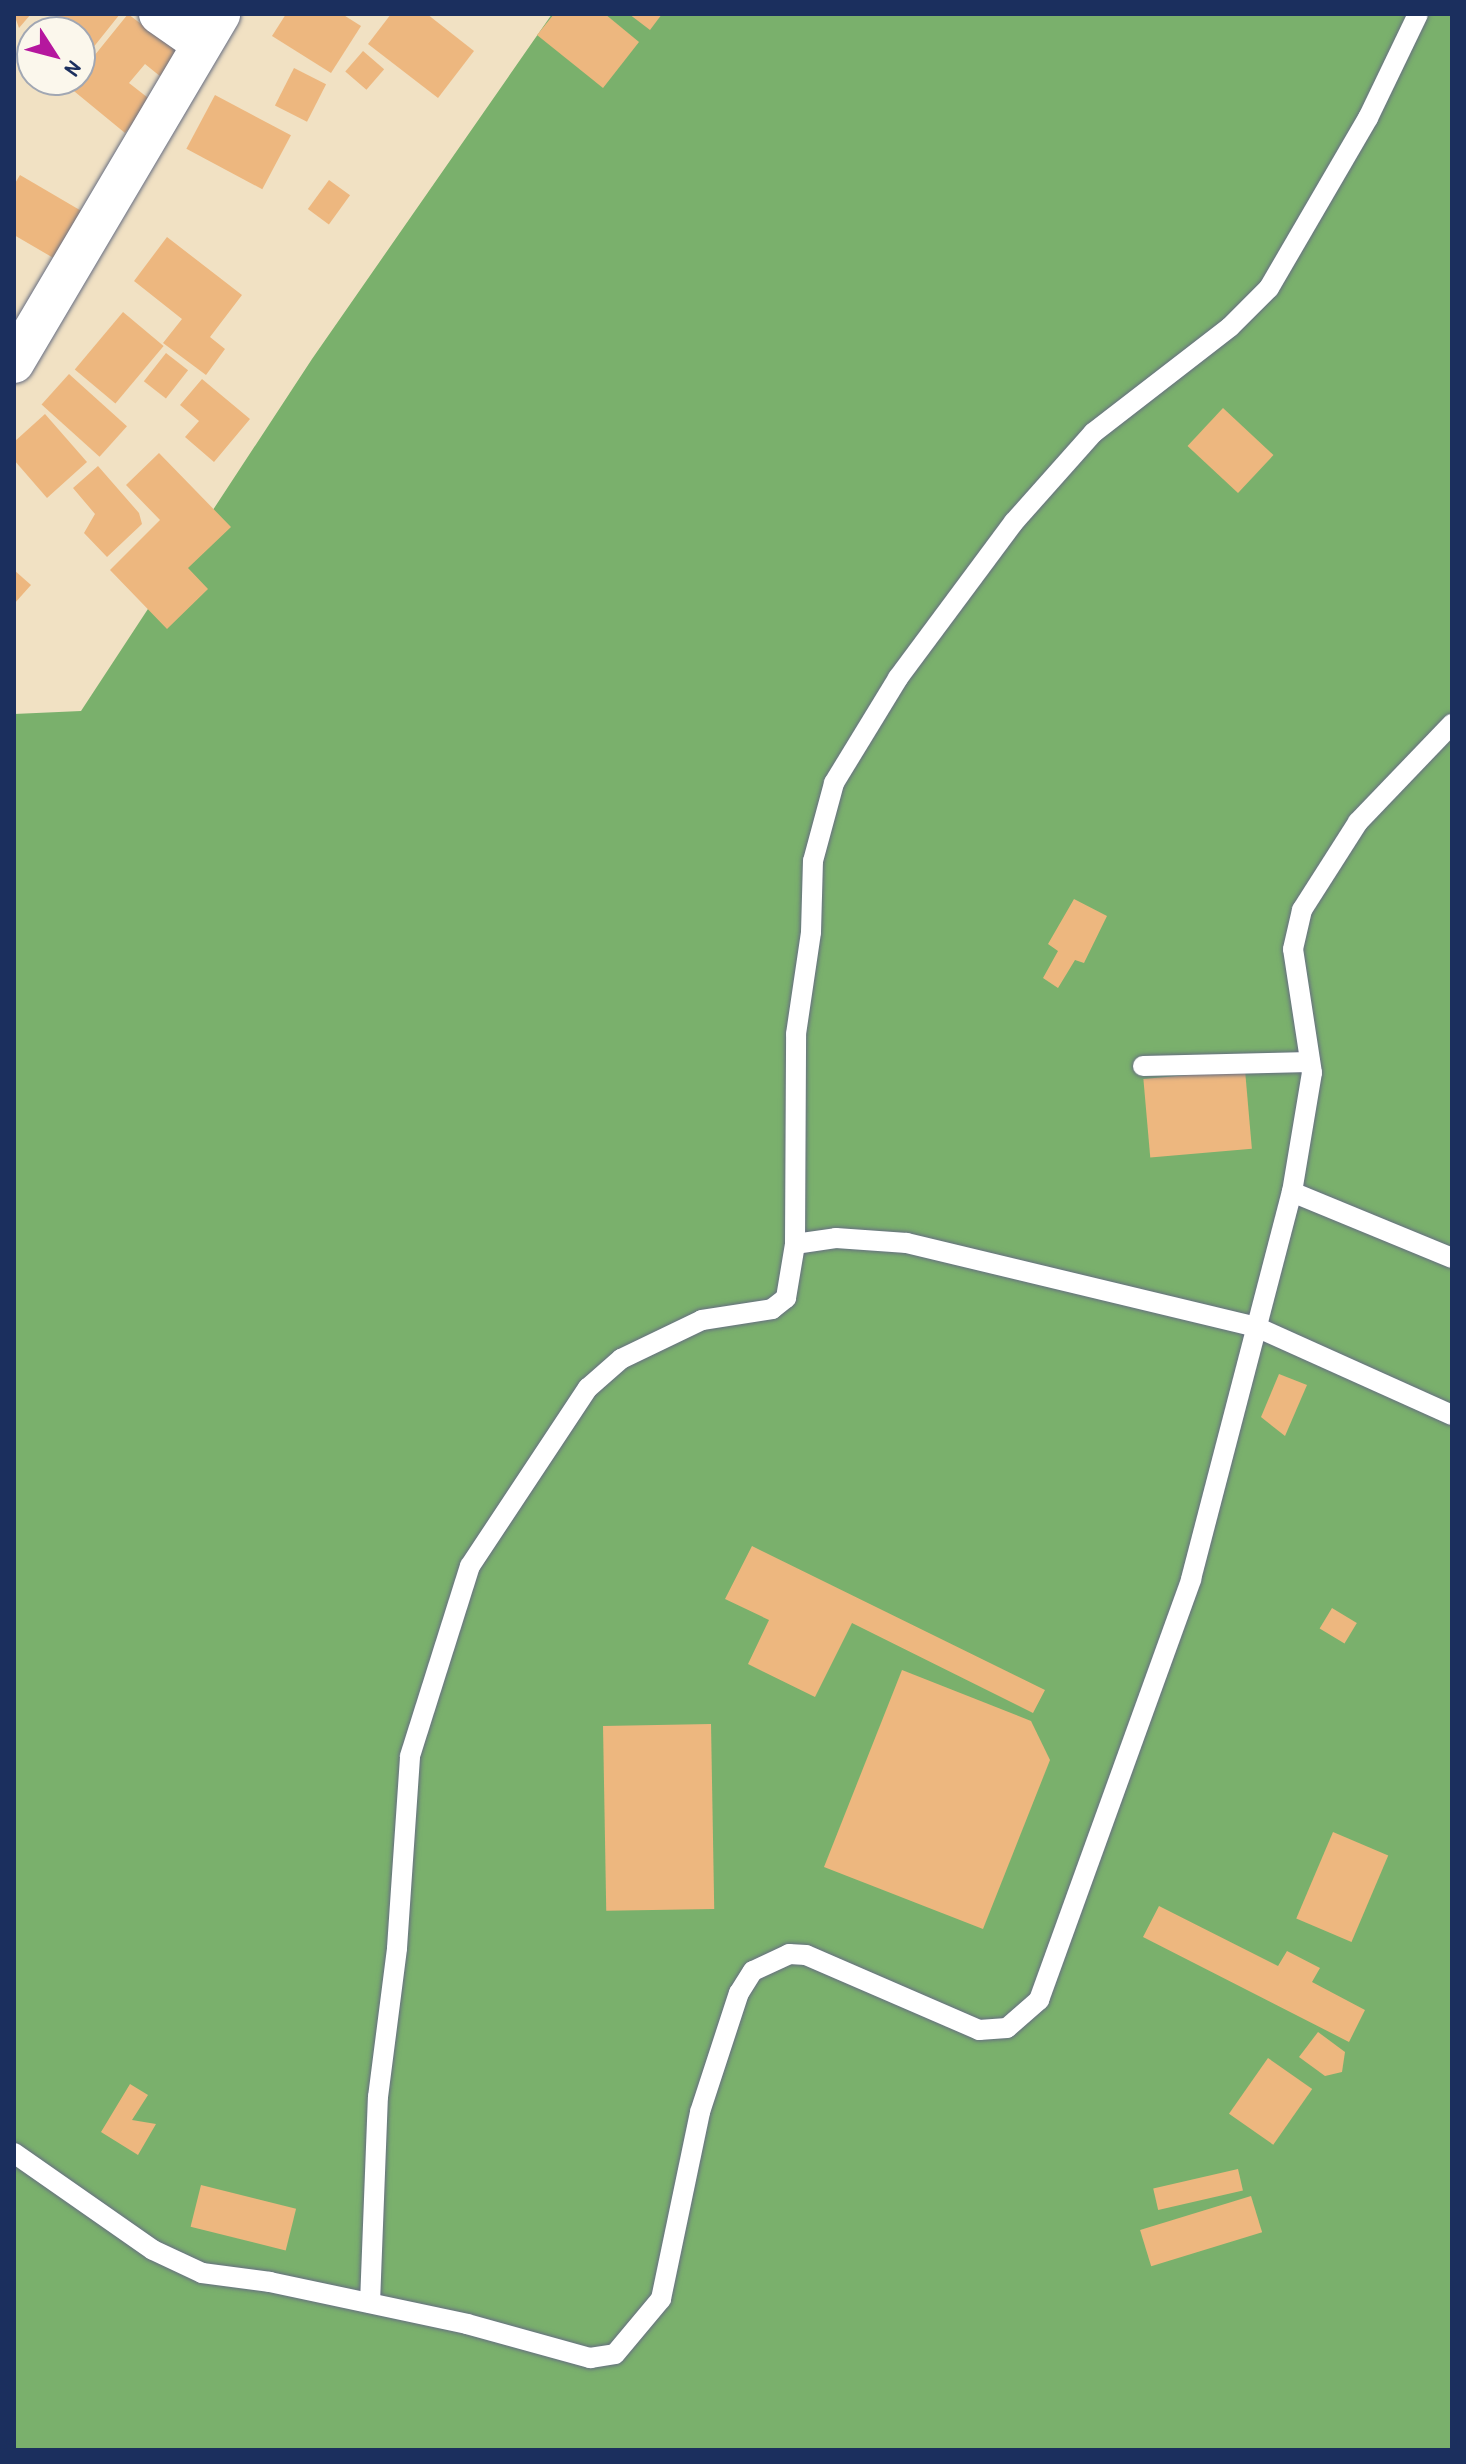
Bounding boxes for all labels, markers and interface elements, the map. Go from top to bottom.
north arrow [16,16,96,96]
text: N [58,55,89,82]

